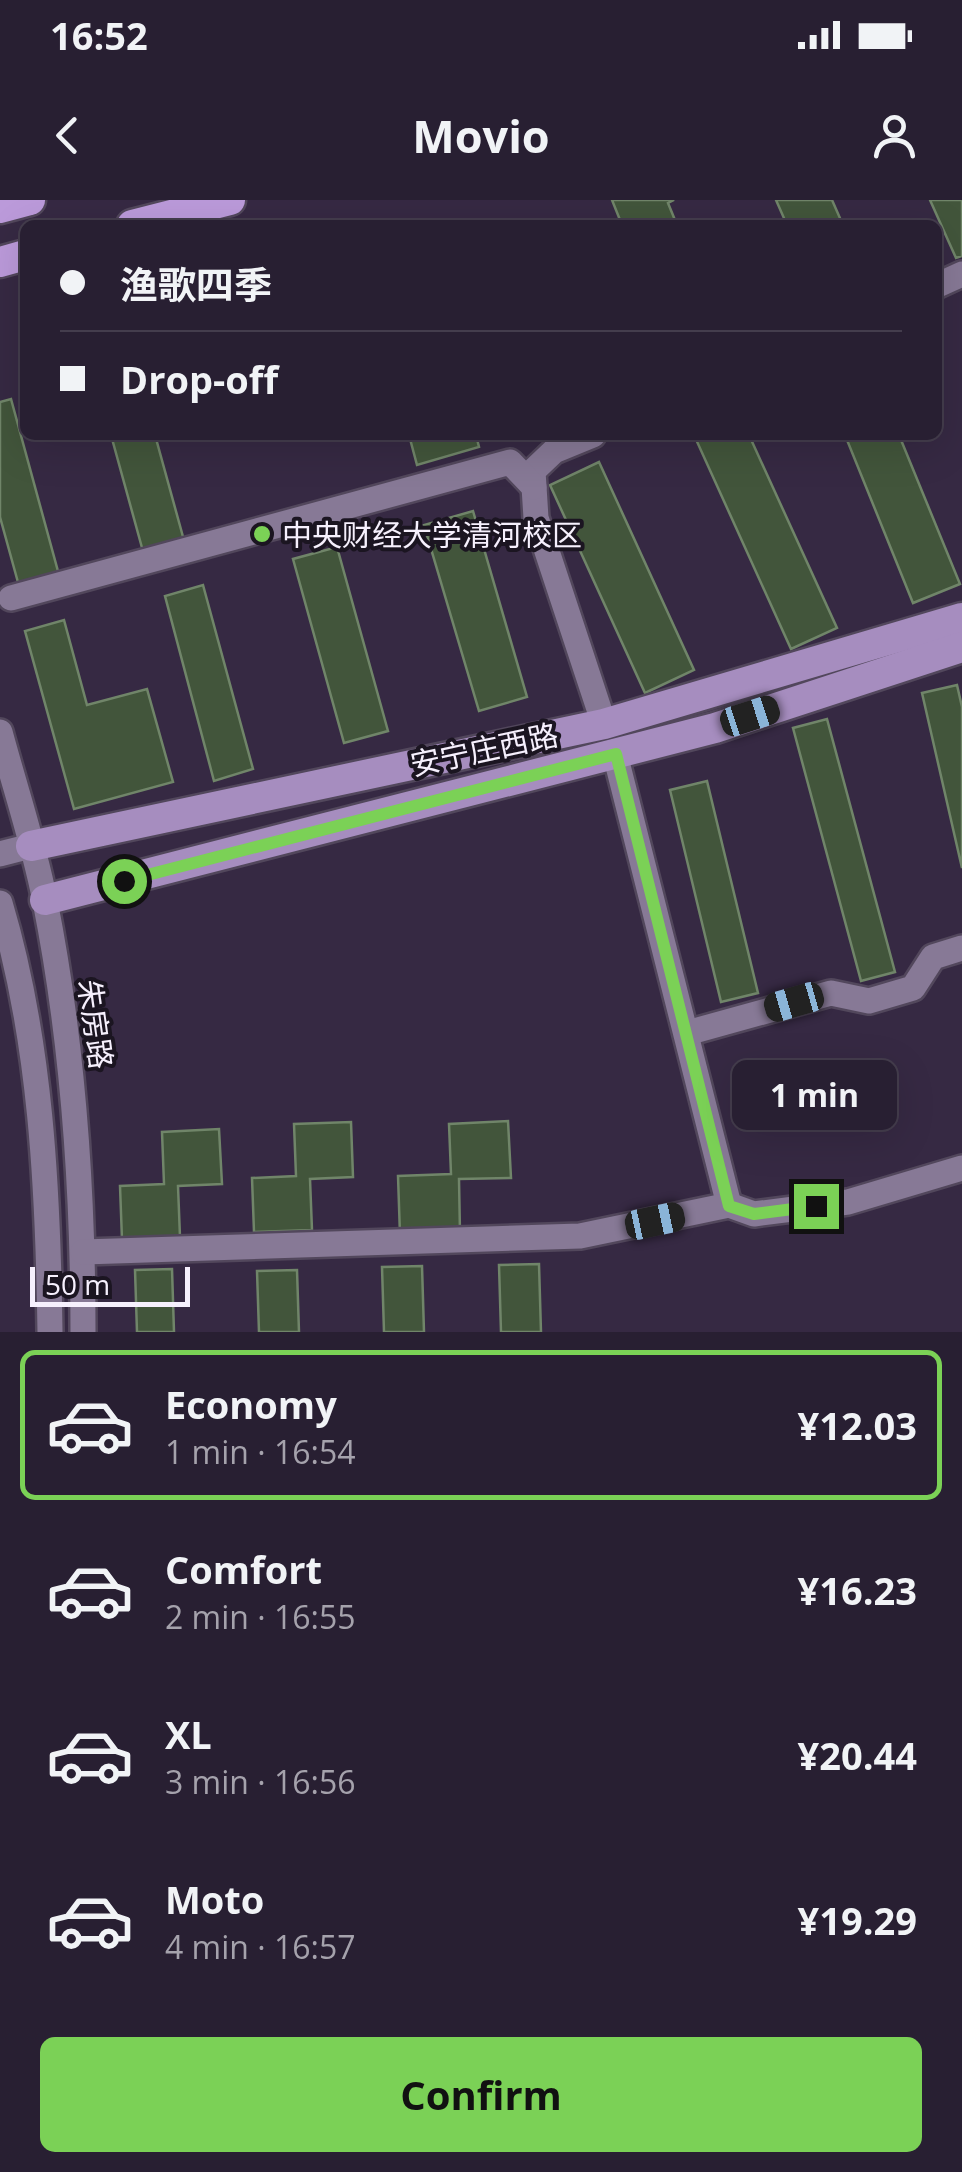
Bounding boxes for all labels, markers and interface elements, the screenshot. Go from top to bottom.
text: 16:52 [50,9,148,61]
text: Movio [412,105,550,166]
icon: back [40,108,95,163]
icon: person [867,108,922,163]
text: 渔歌四季 [120,258,272,310]
text: Drop-off [120,353,278,405]
place label: 中央财经大学清河校区 [282,514,582,555]
marker: 中央财经大学清河校区 [251,523,273,545]
car [717,692,783,740]
street label: 安宁庄西路 [406,713,562,785]
route start [102,859,147,904]
street label: 朱房路 [69,977,123,1071]
car [761,979,827,1025]
callout: 1 min [734,1061,898,1131]
text: 1 min [770,1073,859,1116]
route end [794,1184,839,1229]
car [623,1200,687,1242]
scale bar [30,1262,190,1306]
text: 50 m [45,1265,110,1303]
text: Economy [165,1378,337,1430]
icon: car [45,1380,135,1470]
text: ¥12.03 [798,1399,917,1451]
text: 1 min · 16:54 [165,1430,356,1473]
text: Comfort [165,1543,322,1595]
icon: car [45,1545,135,1635]
text: ¥16.23 [798,1564,917,1616]
text: 2 min · 16:55 [165,1595,356,1638]
text: XL [165,1708,212,1760]
icon: car [45,1710,135,1800]
text: ¥20.44 [798,1729,917,1781]
text: 3 min · 16:56 [165,1760,356,1803]
text: Moto [165,1873,264,1925]
icon: car [45,1875,135,1965]
text: ¥19.29 [798,1894,917,1946]
text: 4 min · 16:57 [165,1925,356,1968]
button: Confirm [40,2037,922,2152]

